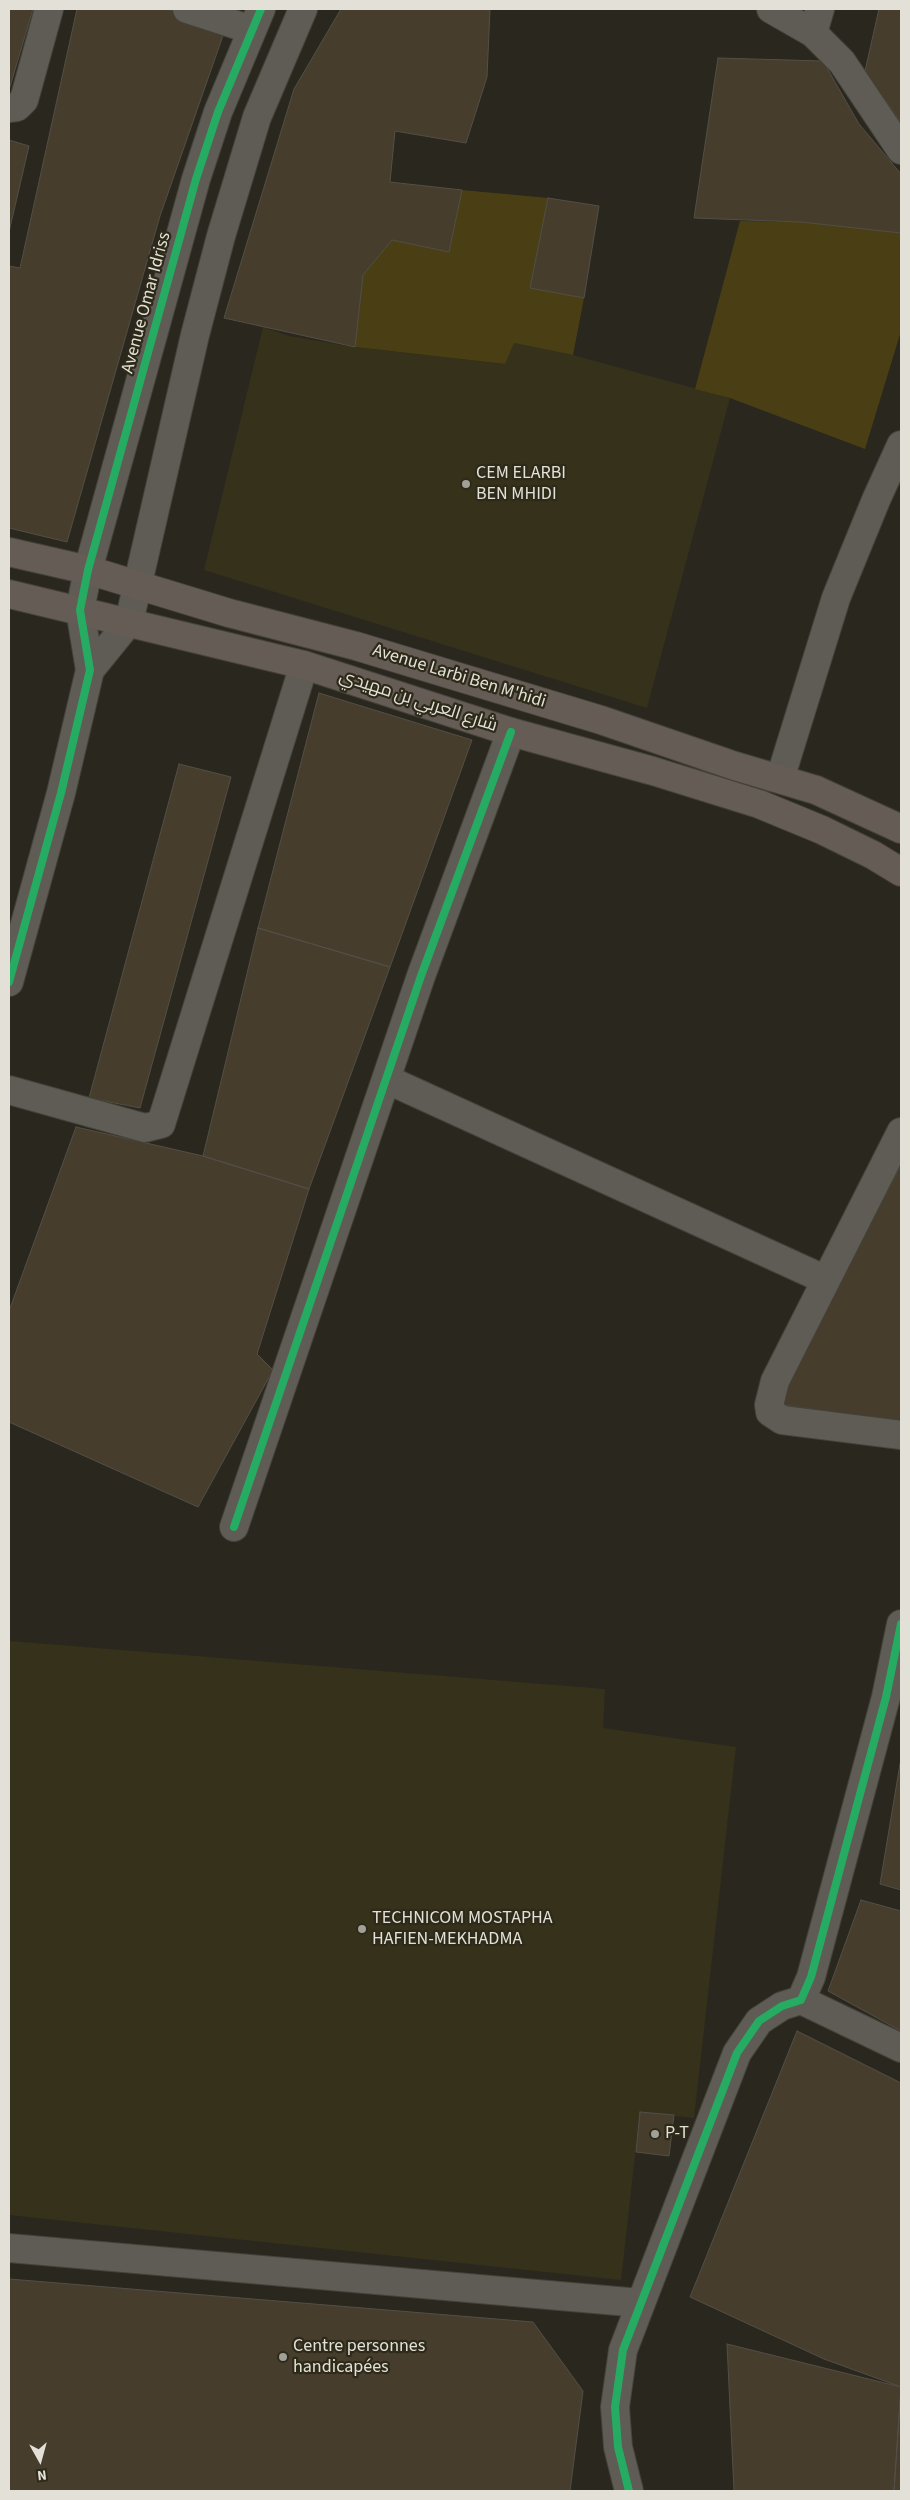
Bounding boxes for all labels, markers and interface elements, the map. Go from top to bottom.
street label: Avenue Omar Idriss [118,230,176,376]
place label: CEM ELARBI BEN MHIDI [476,463,566,506]
marker: CEM ELARBI BEN MHIDI [460,478,472,490]
street label: Avenue Larbi Ben M'hidi [370,640,548,714]
street label: شارع العربي بن مهيدي [336,666,500,738]
place label: TECHNICOM MOSTAPHA HAFIEN-MEKHADMA [372,1908,553,1950]
marker: TECHNICOM MOSTAPHA HAFIEN-MEKHADMA [356,1923,368,1935]
place label: P-T [665,2123,689,2145]
marker: P-T [649,2128,661,2140]
place label: Centre personnes handicapées [293,2336,425,2378]
marker: Centre personnes handicapées [277,2351,289,2363]
north arrow [15,2435,65,2485]
text: N [36,2464,48,2485]

